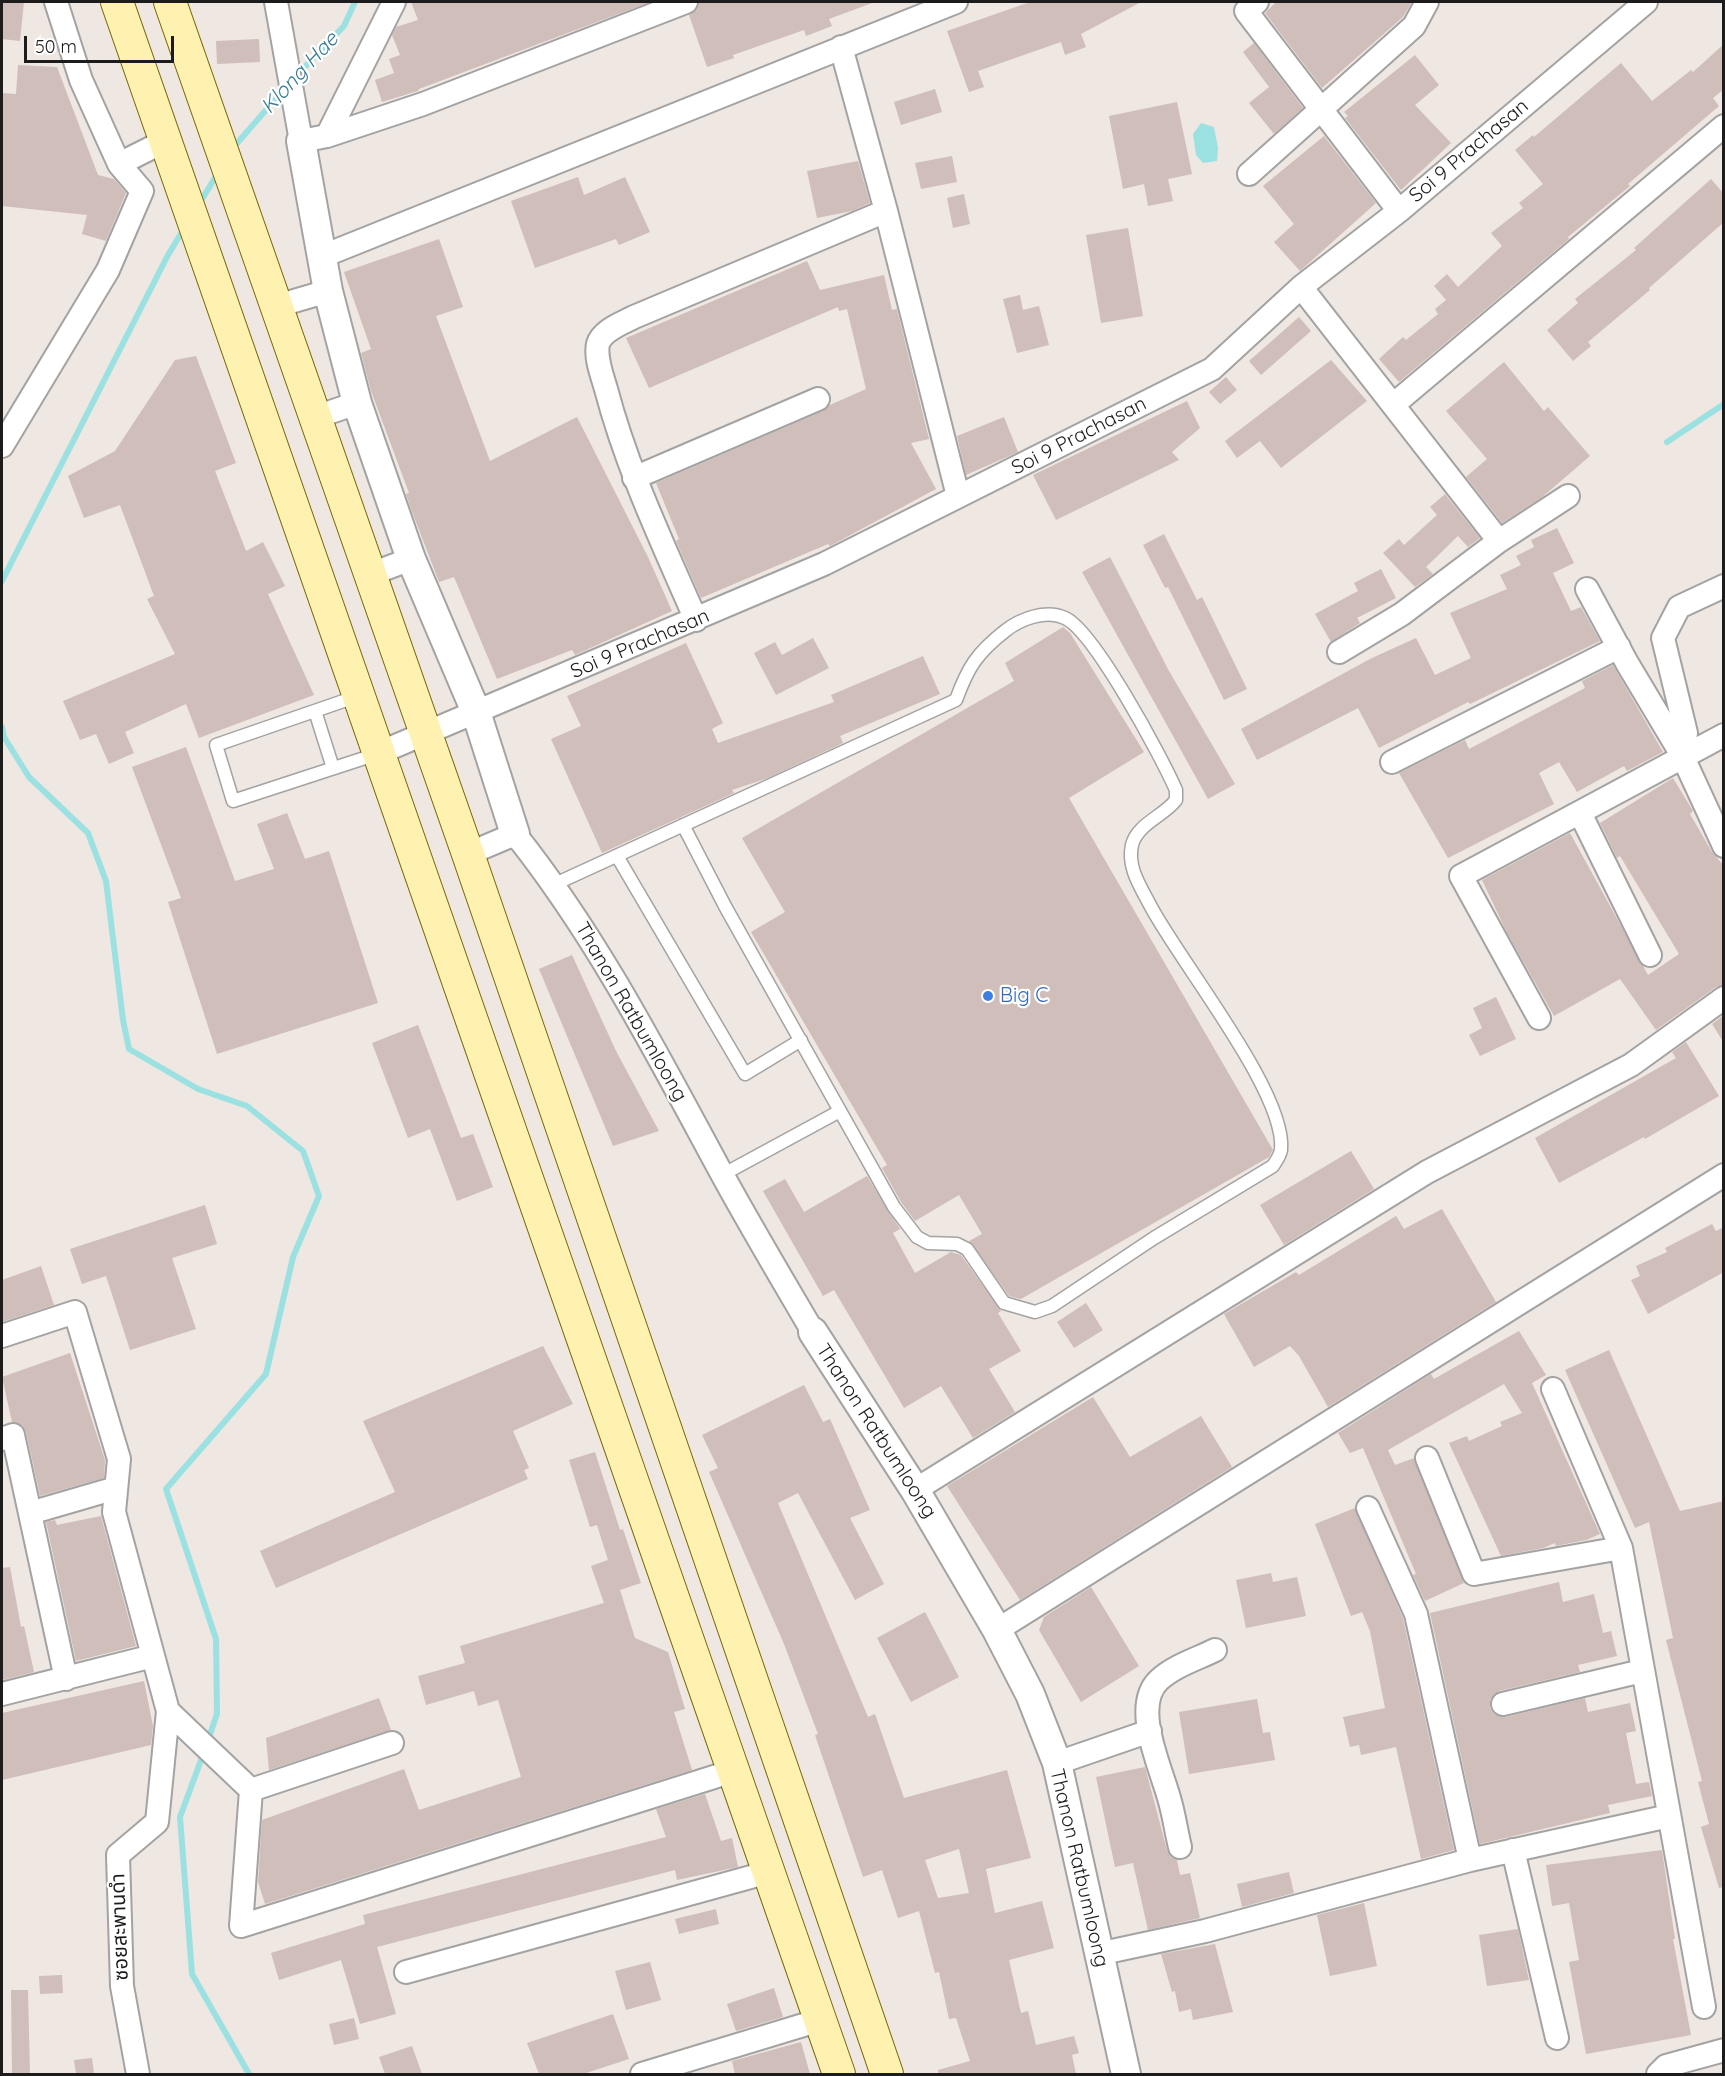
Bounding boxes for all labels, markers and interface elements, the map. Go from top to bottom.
scale bar [27,24,177,62]
water label: Klong Hae [256,27,344,119]
text: 50 m [35,35,77,58]
street label: Soi 9 Prachasan [1405,94,1533,208]
street label: Soi 9 Prachasan [1008,392,1150,480]
street label: Soi 9 Prachasan [567,604,713,684]
street label: Thanon Ratbumloong [570,918,692,1106]
place label: Big C [1000,984,1048,1008]
marker: Big C [981,989,995,1003]
street label: Thanon Ratbumloong [811,1339,941,1523]
street label: Thanon Ratbumloong [1044,1766,1114,1970]
street label: ซอยสะพานดำ [106,1873,134,1981]

